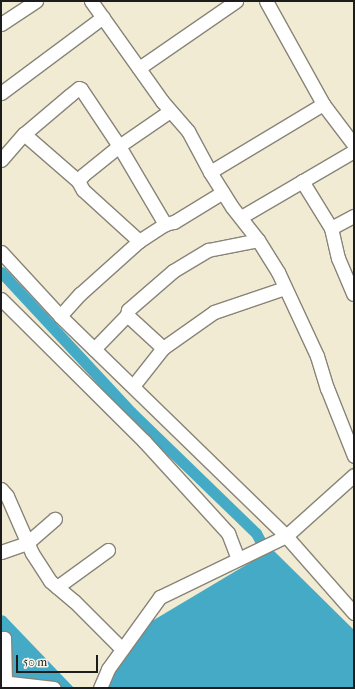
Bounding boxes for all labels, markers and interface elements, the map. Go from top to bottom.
scale bar [18,647,100,673]
text: 50 m [23,655,47,669]

